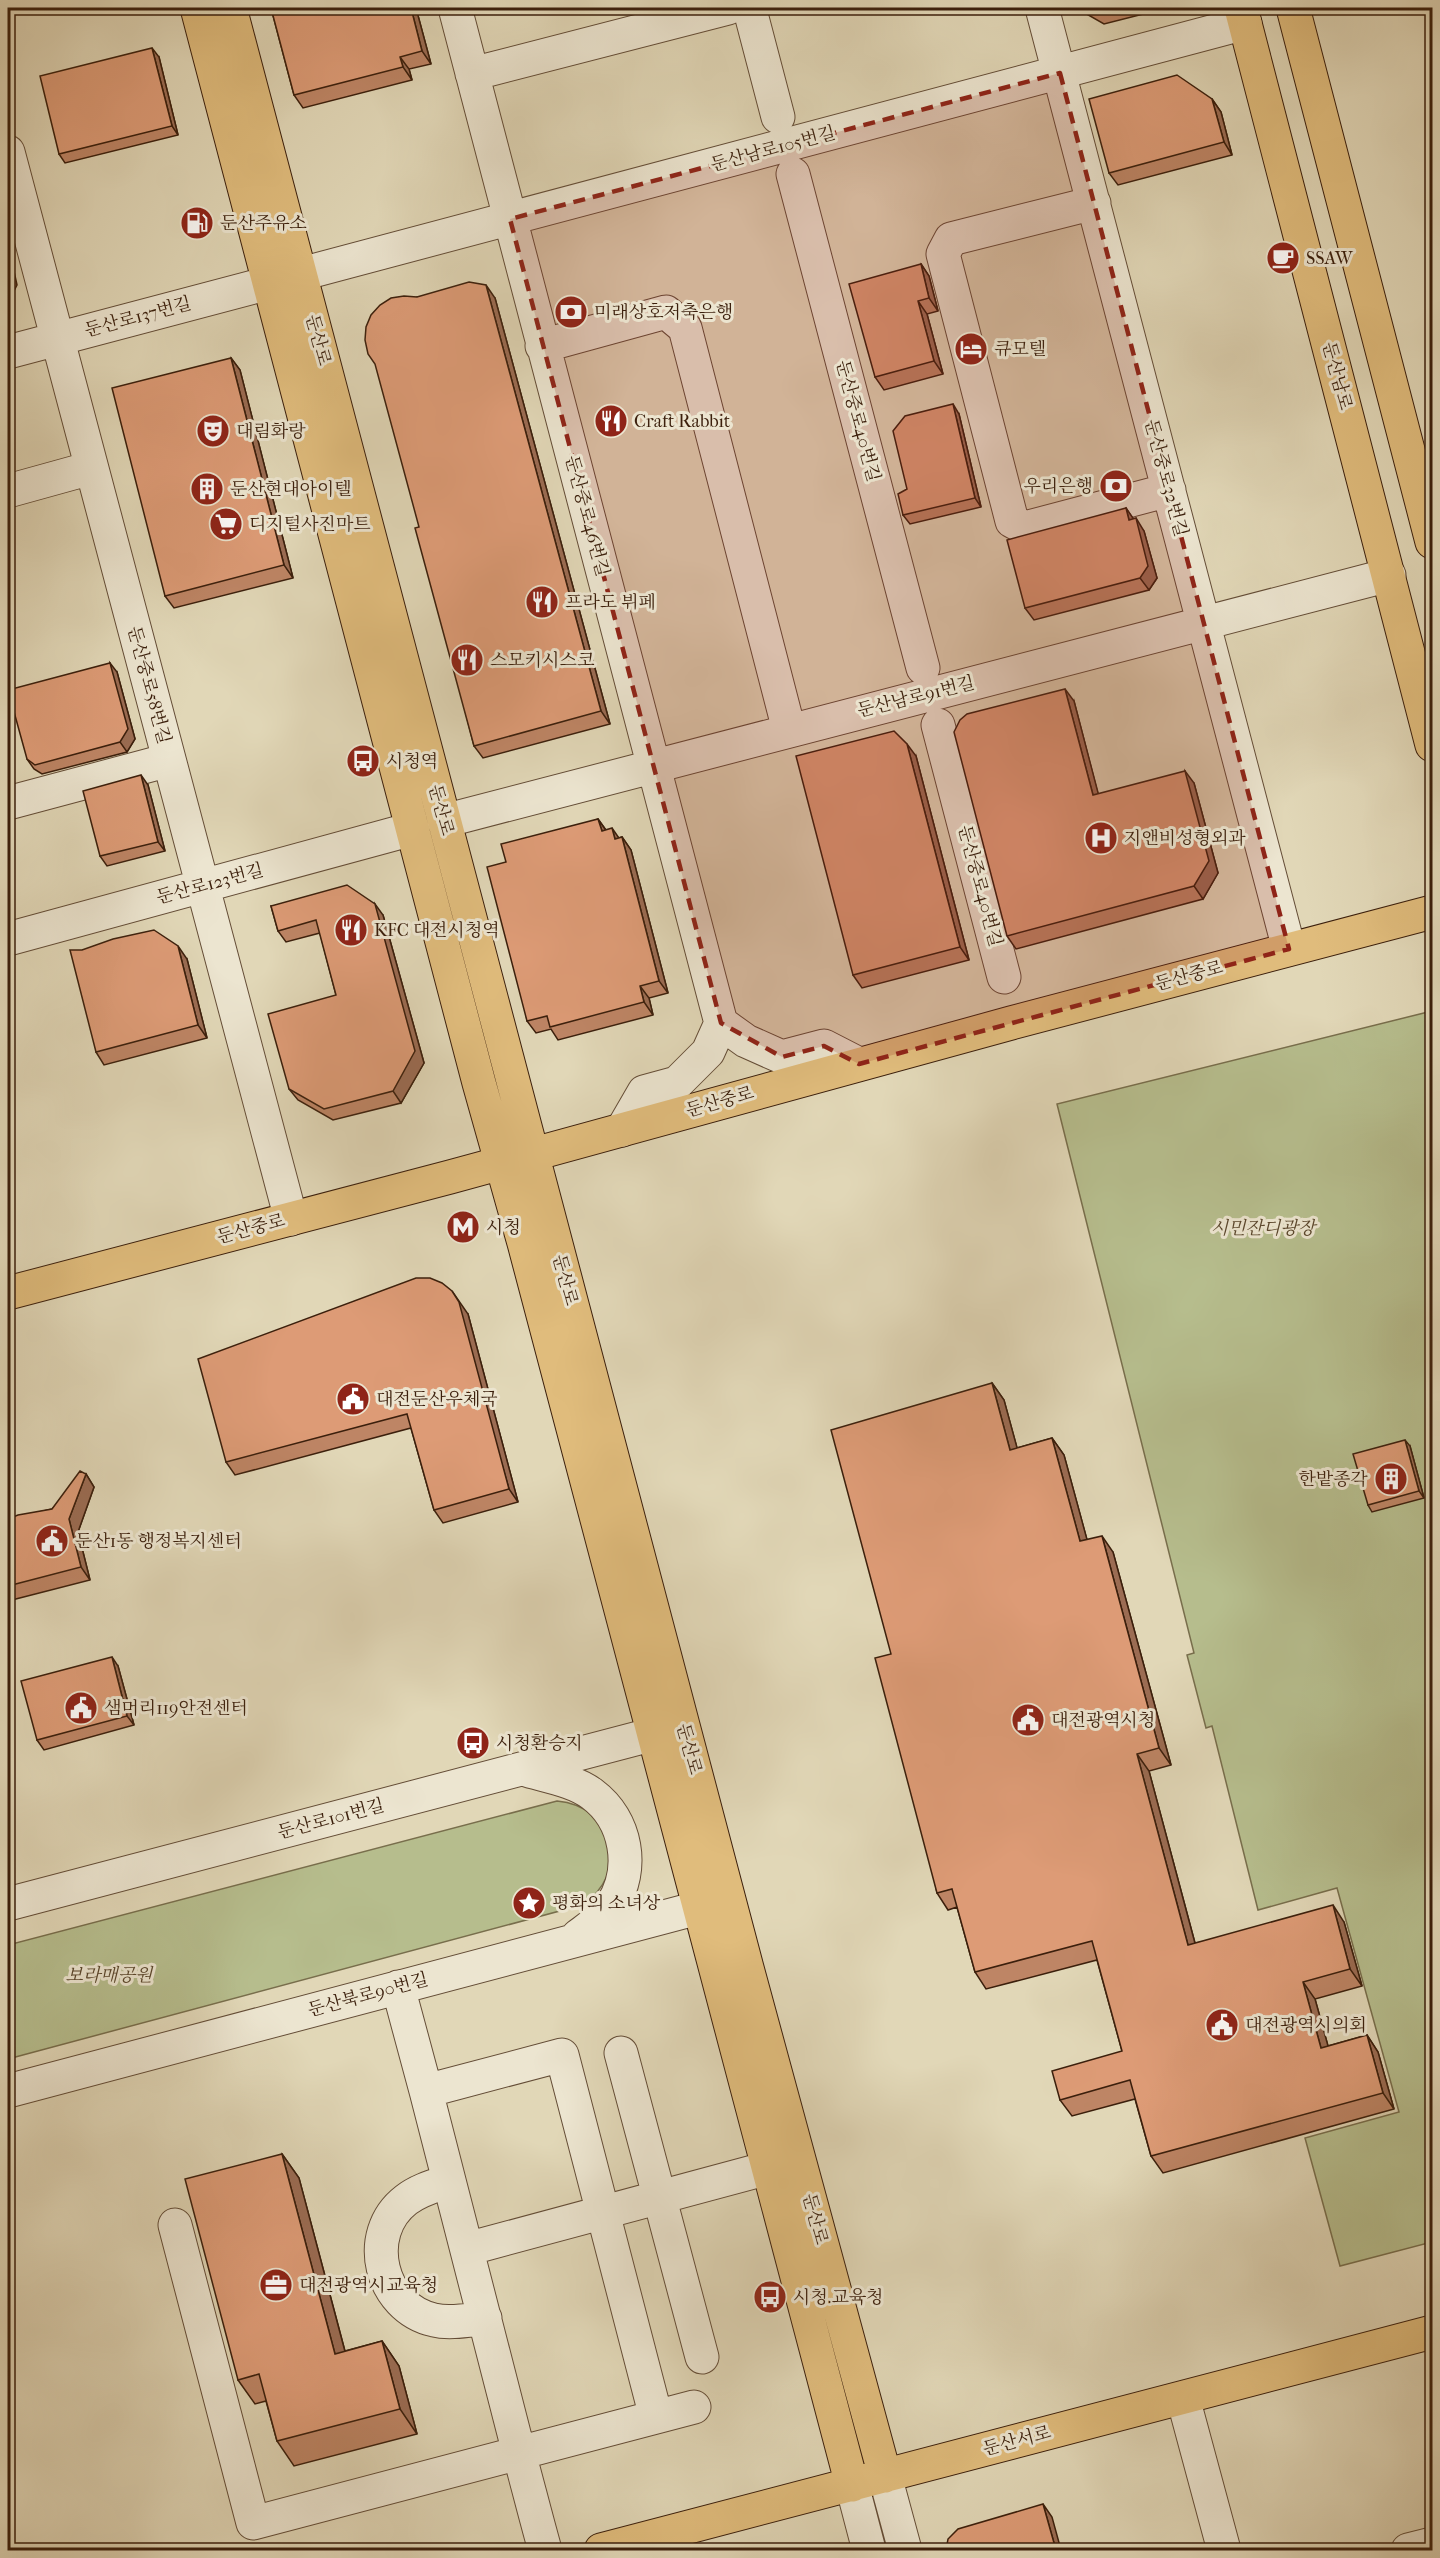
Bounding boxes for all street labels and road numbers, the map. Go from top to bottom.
street label: 둔산남로105번길 [708,122,838,176]
street label: 둔산로137번길 [82,293,194,341]
street label: 둔산로 [301,312,335,368]
street label: 둔산남로 [1318,340,1356,412]
street label: 둔산중로40번길 [832,358,884,484]
street label: 둔산중로32번길 [1140,417,1192,539]
street label: 둔산중로46번길 [561,453,613,579]
street label: 둔산중로58번길 [123,624,175,746]
street label: 둔산남로91번길 [855,672,977,722]
street label: 둔산로 [424,782,458,838]
street label: 둔산중로40번길 [954,823,1006,949]
street label: 둔산로123번길 [154,860,266,908]
street label: 둔산중로 [1153,957,1225,995]
street label: 둔산중로 [684,1082,756,1122]
street label: 둔산중로 [215,1210,287,1248]
street label: 둔산로 [548,1252,582,1308]
street label: 둔산로 [672,1721,706,1777]
street label: 둔산로101번길 [275,1795,387,1843]
street label: 둔산북로90번길 [306,1969,430,2021]
street label: 둔산로 [798,2191,832,2247]
street label: 둔산서로 [981,2422,1053,2460]

